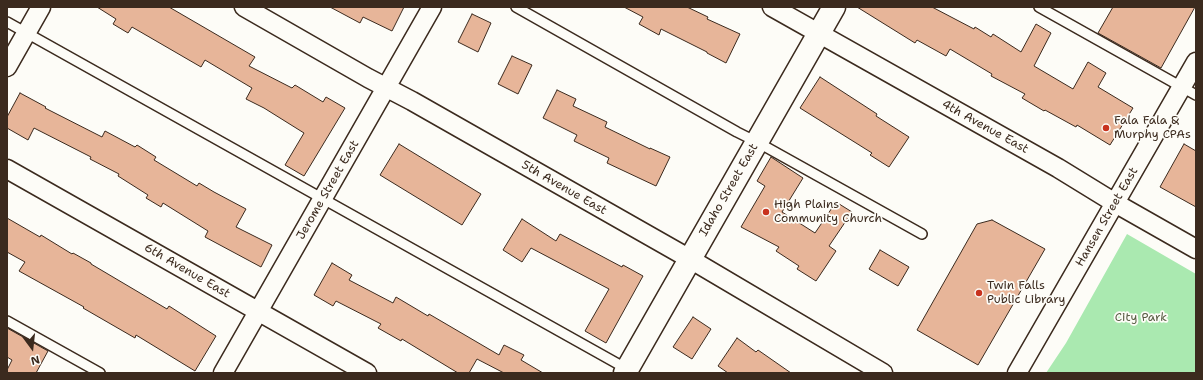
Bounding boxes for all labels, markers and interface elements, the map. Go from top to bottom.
street label: 4th Avenue East [939,97,1031,157]
place label: Fala Fala & Murphy CPAs [1114,114,1191,142]
marker: Fala Fala & Murphy CPAs [1101,123,1111,133]
street label: Jerome Street East [294,138,362,242]
street label: Idaho Street East [697,141,761,239]
street label: 5th Avenue East [519,158,609,218]
street label: Hansen Street East [1073,165,1141,269]
place label: High Plains Community Church [774,198,882,226]
marker: High Plains Community Church [761,207,771,217]
street label: 6th Avenue East [141,241,233,301]
place label: Twin Falls Public Library [987,279,1065,307]
marker: Twin Falls Public Library [974,288,984,298]
park label: City Park [1115,311,1167,325]
north arrow [12,328,52,368]
text: N [29,352,41,368]

